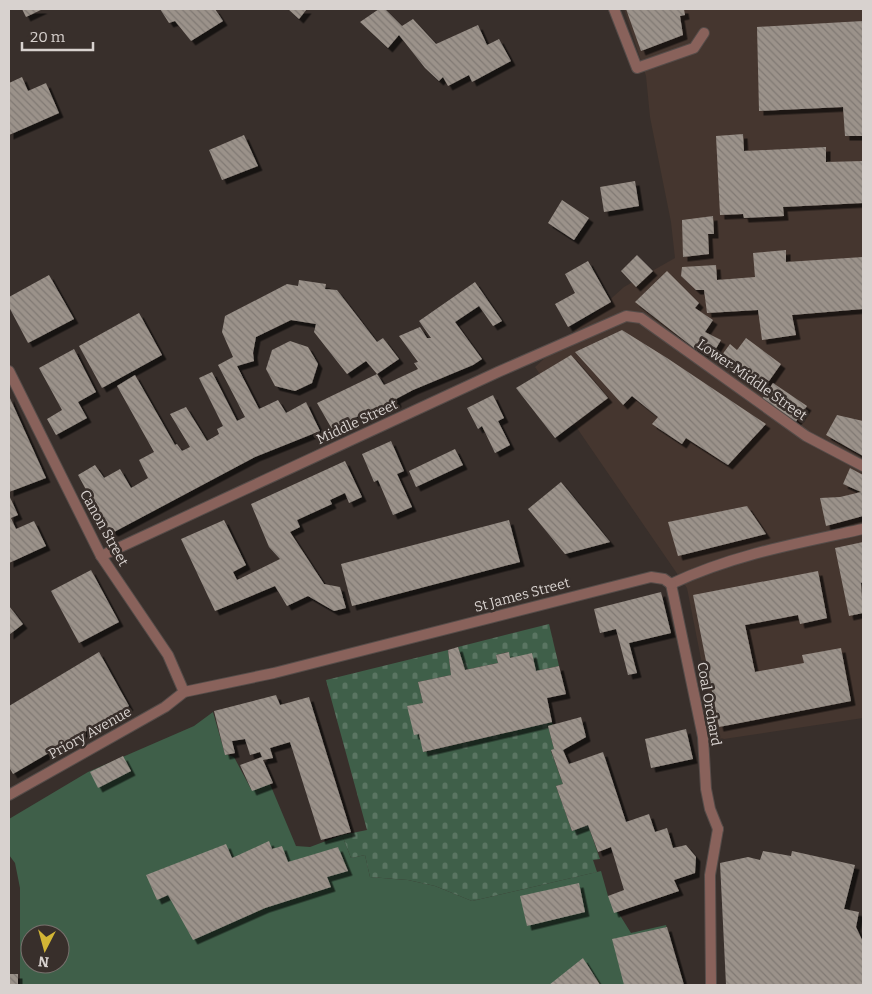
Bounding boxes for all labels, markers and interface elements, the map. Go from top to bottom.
scale bar [22,20,94,52]
text: 20 m [30,28,66,46]
street label: Lower Middle Street [694,336,810,424]
street label: Middle Street [314,396,400,448]
street label: Canon Street [76,487,132,569]
street label: St James Street [472,574,572,616]
street label: Coal Orchard [693,661,725,747]
street label: Priory Avenue [46,703,134,763]
north arrow [20,924,70,974]
text: N [37,952,50,970]

